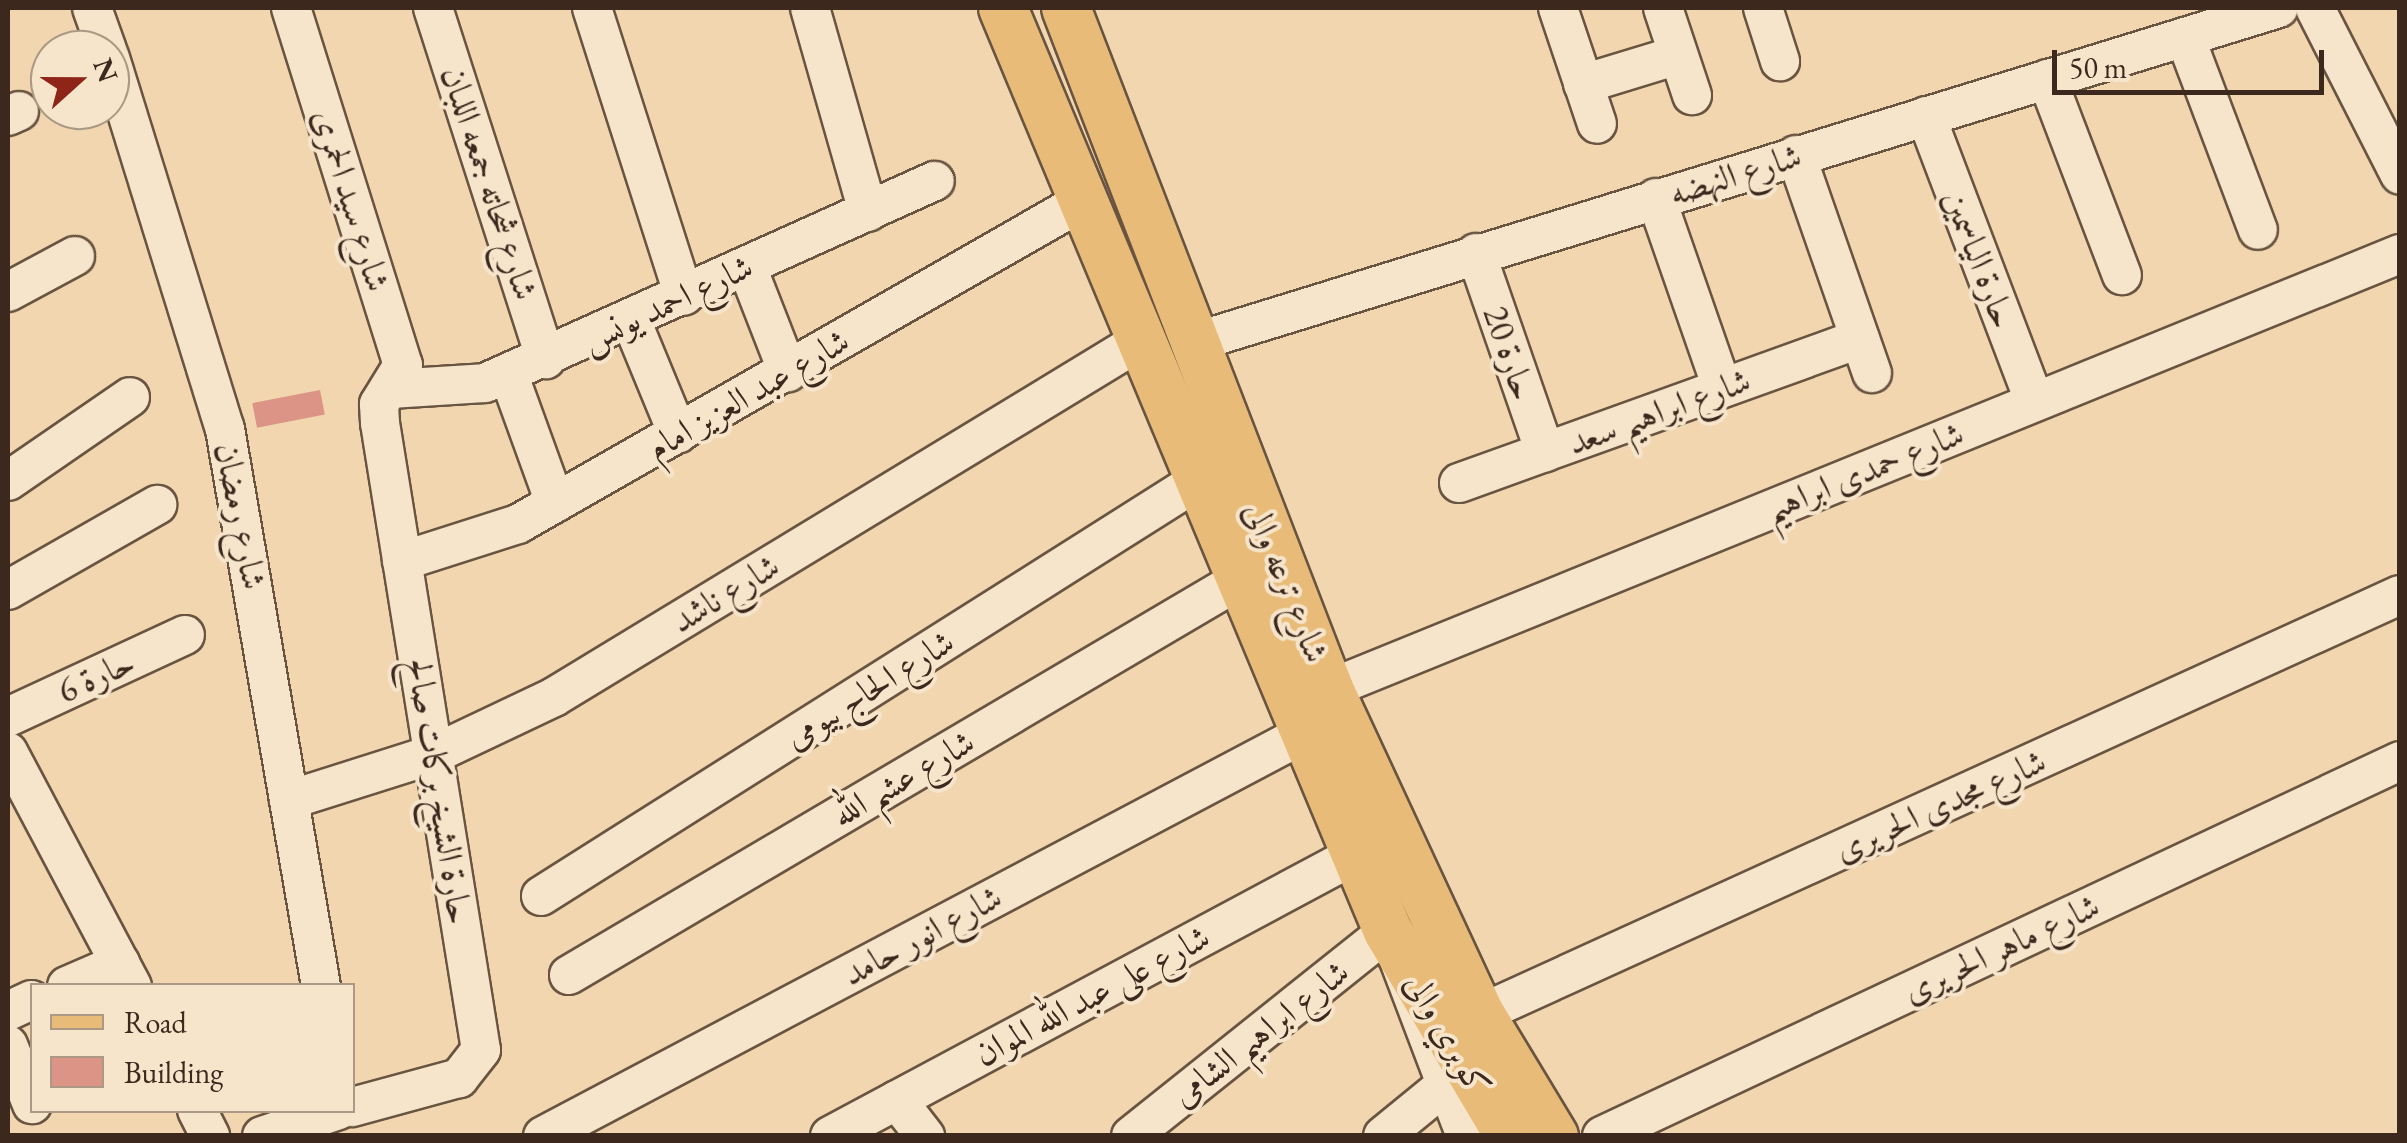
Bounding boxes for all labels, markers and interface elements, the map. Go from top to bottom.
north arrow [30,30,130,130]
scale bar [2057,30,2330,92]
text: 50 m [2069,48,2127,87]
text: N [85,53,127,87]
street label: شارع شحاته جمعه اللبان [432,61,548,305]
street label: شارع سيد الحمرى [304,104,400,296]
street label: شارع النهضه [1664,134,1806,214]
street label: حارة الياسمين [1935,184,2025,334]
street label: شارع احمد يونس [575,245,759,361]
street label: حارة 20 [1474,300,1546,406]
street label: شارع عبد العزيز امام [639,319,857,469]
street label: شارع ابراهيم سعد [1562,359,1756,463]
street label: شارع حمدى ابراهيم [1758,412,1970,530]
street label: شارع رمضان [206,439,276,593]
street label: شارع ترعه والى [1236,495,1338,669]
street label: شارع ناشد [663,544,787,642]
street label: شارع الحاج بيومى [776,620,962,758]
street label: حارة 6 [51,640,141,712]
street label: حارة الشيخ بركات صالح [398,655,482,927]
street label: شارع عشم الله [824,720,982,836]
street label: شارع مجدى الحريرى [1828,740,2052,870]
street label: شارع انور حامد [835,876,1009,994]
street label: شارع ماهر الحريرى [1896,884,2106,1012]
street label: شارع على عبد الله الموان [967,915,1217,1075]
street label: شارع ابراهيم الشامى [1163,951,1357,1115]
street label: كوبري والى [1396,965,1500,1103]
legend [30,983,355,1113]
text: Road [124,1003,187,1042]
text: Building [124,1053,223,1092]

